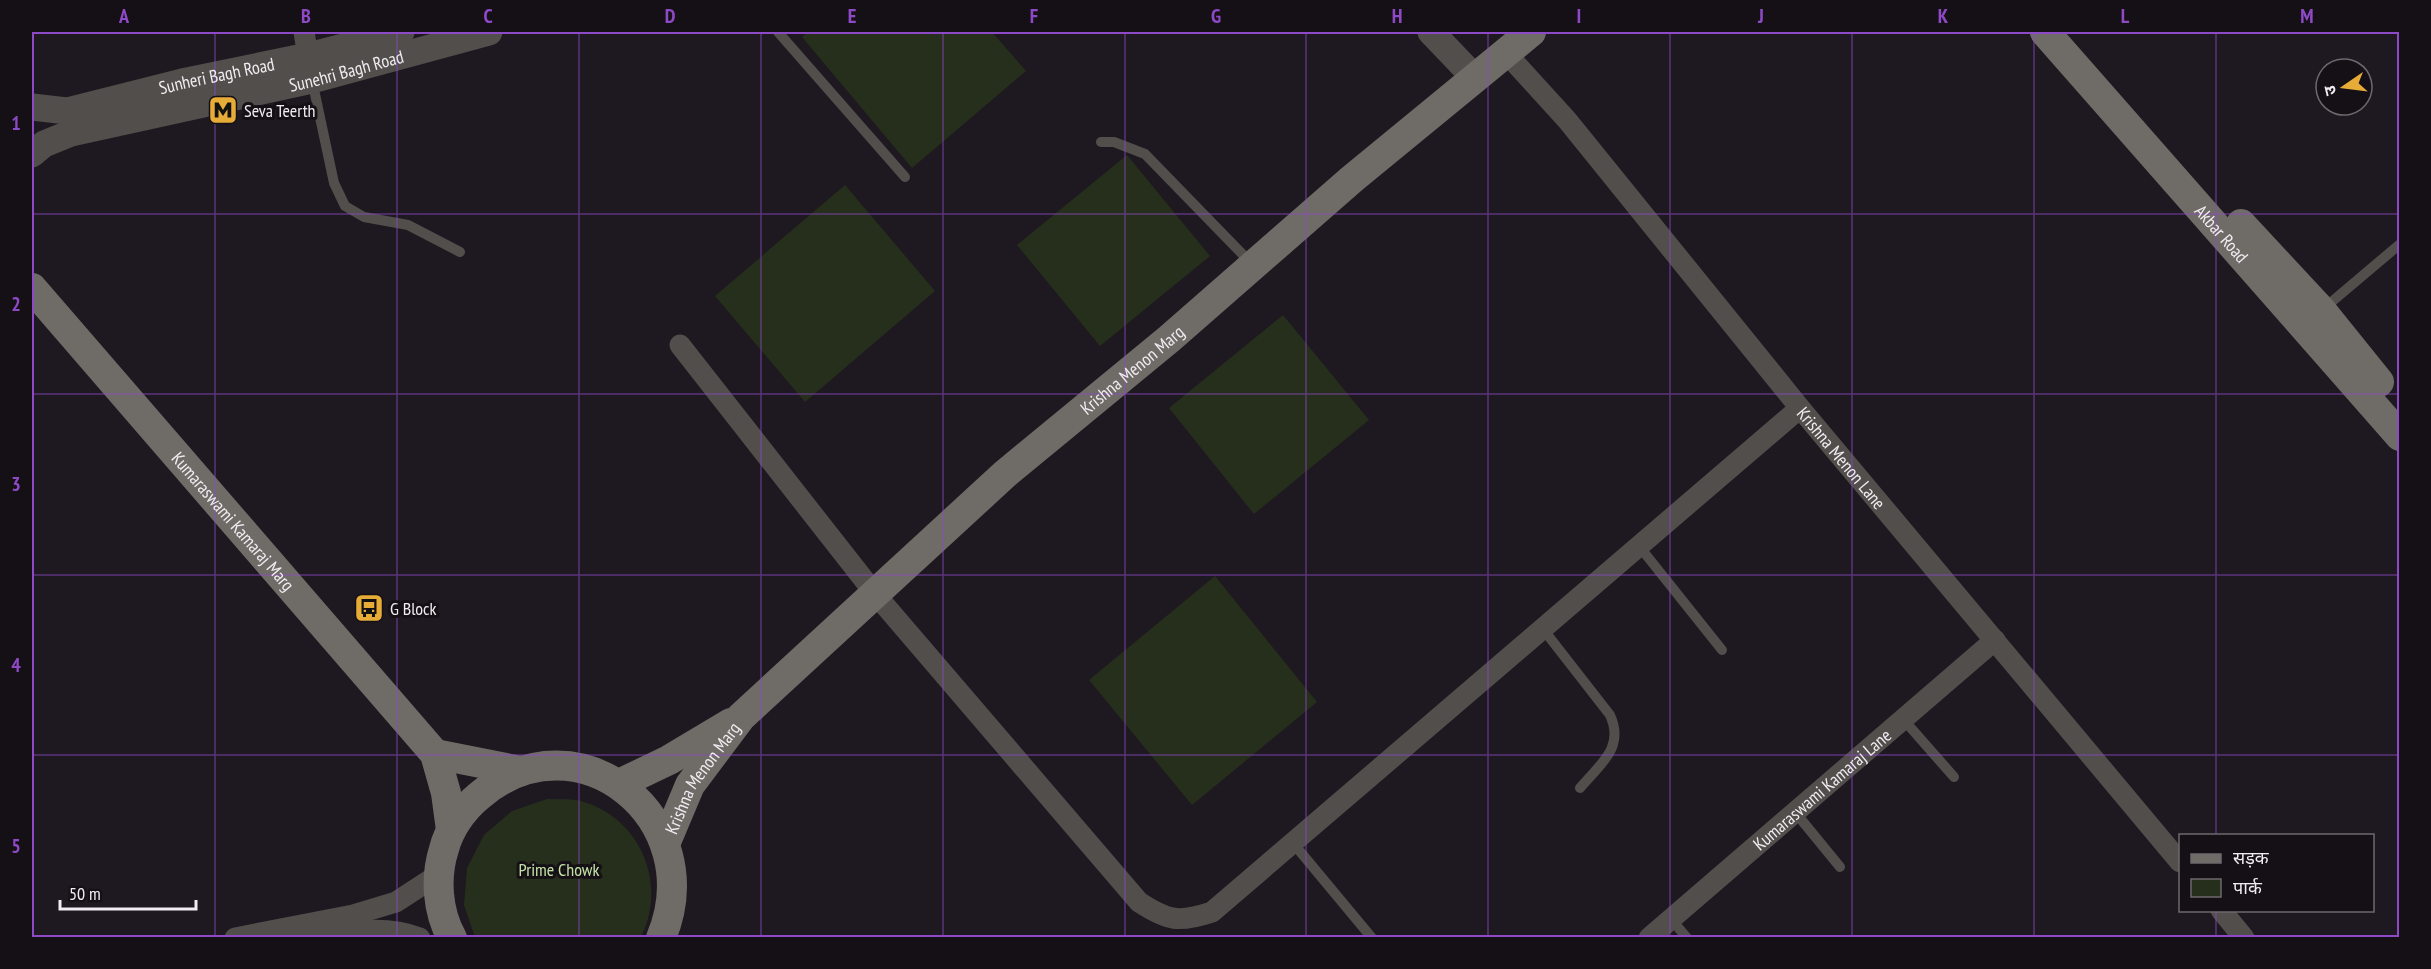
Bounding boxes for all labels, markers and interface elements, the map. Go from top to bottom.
text: A [118,3,130,29]
text: B [301,3,311,29]
text: C [483,3,493,29]
text: D [665,3,676,29]
text: E [848,3,856,29]
text: F [1030,3,1038,29]
text: G [1211,3,1221,29]
text: H [1392,3,1402,29]
text: I [1577,3,1581,29]
text: J [1757,3,1764,29]
text: K [1938,3,1949,29]
text: L [2121,3,2130,29]
text: M [2300,3,2314,29]
street label: Sunehri Bagh Road [287,44,406,96]
street label: Sunheri Bagh Road [156,52,276,99]
north arrow [2314,57,2374,117]
text: उ [2318,83,2340,98]
metro station icon: Seva Teerth [207,94,239,126]
place label: Seva Teerth [244,99,316,122]
text: 1 [11,110,21,136]
street label: Akbar Road [2190,199,2254,267]
text: 2 [11,291,21,317]
street label: Krishna Menon Marg [1075,320,1189,419]
street label: Krishna Menon Lane [1792,402,1891,514]
street label: Kumaraswami Kamaraj Marg [167,447,300,595]
text: 3 [11,471,21,497]
bus stop icon: G Block [353,592,385,624]
place label: G Block [390,597,437,620]
text: 4 [11,652,21,678]
street label: Krishna Menon Marg [659,717,745,837]
street label: Kumaraswami Kamaraj Lane [1748,723,1896,855]
text: 5 [11,833,21,859]
legend [2179,834,2374,912]
text: सड़क [2233,846,2270,869]
park label: Prime Chowk [519,858,599,881]
scale bar [60,873,196,911]
text: पार्क [2233,876,2263,899]
text: 50 m [69,882,101,905]

